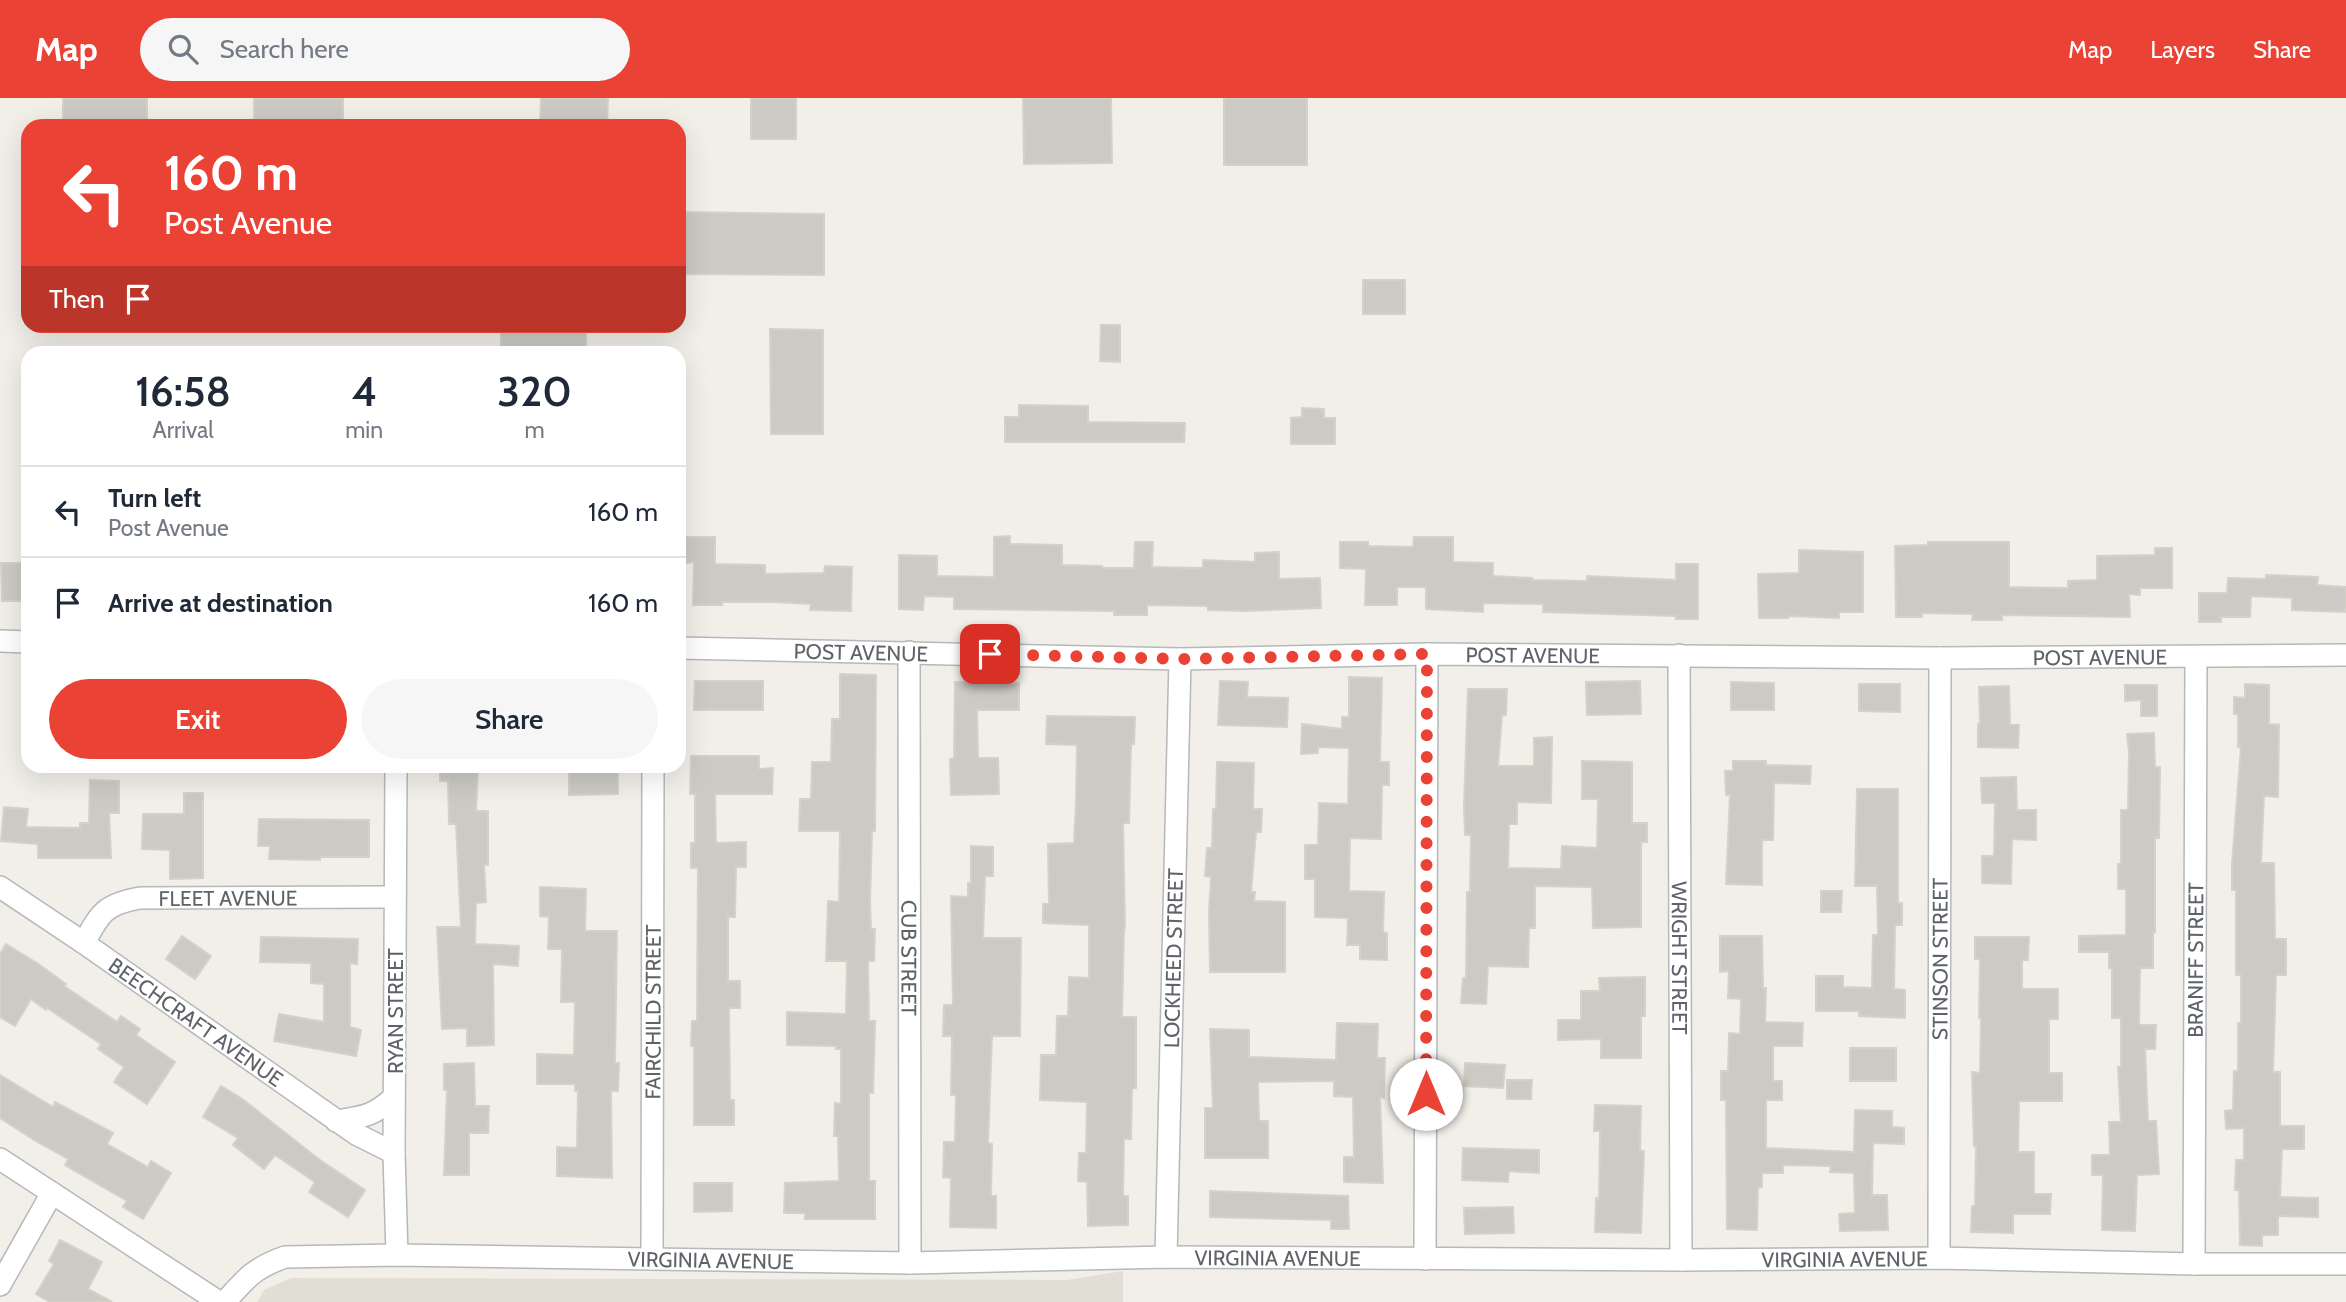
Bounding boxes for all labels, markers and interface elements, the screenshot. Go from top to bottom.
search box [140,18,630,81]
text: Map [35,29,98,69]
icon: search [164,30,202,68]
text: Search here [220,33,349,65]
text: Map [2068,35,2112,64]
text: Layers [2150,35,2215,64]
text: Share [2253,35,2311,64]
text: 160 m [164,143,298,202]
icon: left [49,147,140,238]
text: Post Avenue [164,203,332,242]
icon: arrive [119,280,157,318]
text: Then [49,283,105,315]
text: 16:58 [135,365,231,417]
text: 4 [351,365,377,417]
text: 320 [497,365,572,417]
text: Arrival [152,416,214,444]
text: min [345,416,383,444]
text: m [524,416,545,444]
text: Turn left [108,482,201,514]
icon: left [49,493,87,531]
text: 160 m [588,496,658,528]
text: Post Avenue [108,514,229,542]
icon: arrive [49,584,87,622]
text: Arrive at destination [108,587,333,619]
text: 160 m [588,587,658,619]
pin [960,624,1020,684]
icon: arrive [971,635,1009,673]
street label: POST AVENUE [793,638,928,666]
street label: POST AVENUE [1466,642,1600,668]
street label: POST AVENUE [2033,644,2167,670]
button: Exit [49,679,347,759]
button: Share [361,679,658,759]
street label: LOCKHEED STREET [1158,868,1188,1048]
street label: STINSON STREET [1927,878,1952,1040]
street label: WRIGHT STREET [1667,881,1693,1035]
street label: BRANIFF STREET [2182,882,2208,1038]
street label: FLEET AVENUE [158,885,297,910]
street label: CUB STREET [897,900,922,1016]
street label: FAIRCHILD STREET [640,924,665,1100]
street label: RYAN STREET [383,948,408,1074]
street label: BEECHCRAFT AVENUE [104,952,288,1091]
position arrow [1389,1057,1463,1131]
street label: VIRGINIA AVENUE [1194,1245,1361,1271]
street label: VIRGINIA AVENUE [627,1246,794,1274]
street label: VIRGINIA AVENUE [1761,1246,1928,1272]

